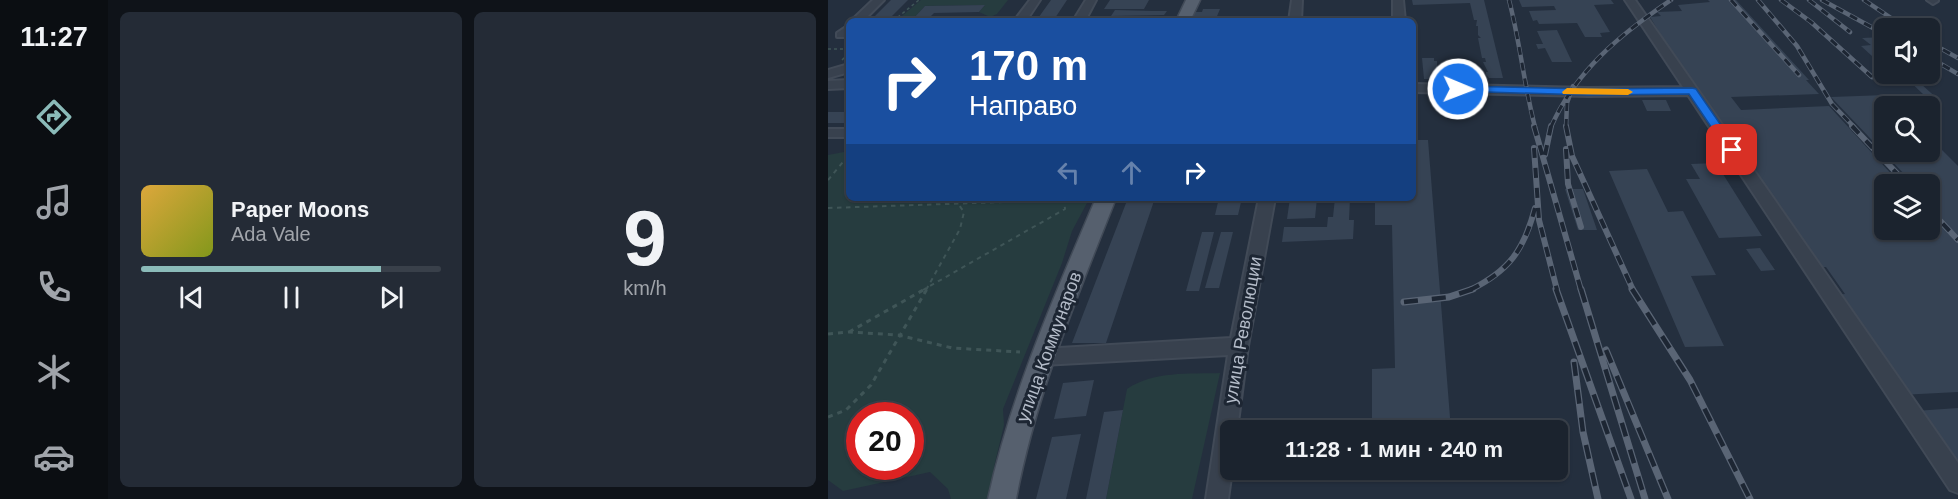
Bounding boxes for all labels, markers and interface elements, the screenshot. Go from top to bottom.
map controls [1874,18,1940,240]
button: sound [1874,18,1940,84]
text: 11:27 [20,22,88,52]
icon: right [870,42,948,120]
text: 170 m [969,42,1088,89]
position arrow [1426,57,1490,121]
text: Направо [969,91,1077,121]
icon: directions [33,96,75,138]
button: search [1874,96,1940,162]
pin [1706,124,1757,175]
icon: arrive [1715,133,1748,166]
icon: left [1052,156,1085,189]
icon: ahead [1115,156,1148,189]
icon: right [1178,156,1211,189]
button: layers [1874,174,1940,240]
icon: music [33,181,75,223]
text: 9 [623,194,667,282]
text: Paper Moons [231,197,369,222]
text: Ada Vale [231,223,311,245]
street label: улица Революции [1220,255,1266,405]
icon: phone [33,266,75,308]
street label: улица Коммунаров [1013,269,1085,425]
text: km/h [623,277,667,299]
icon: previous [175,281,208,314]
icon: pause [275,281,308,314]
icon: next [375,281,408,314]
icon: climate [33,351,75,393]
speed limit sign: 20 [846,402,924,480]
icon: car [33,436,75,478]
text: 11:28 · 1 мин · 240 m [1285,437,1503,462]

